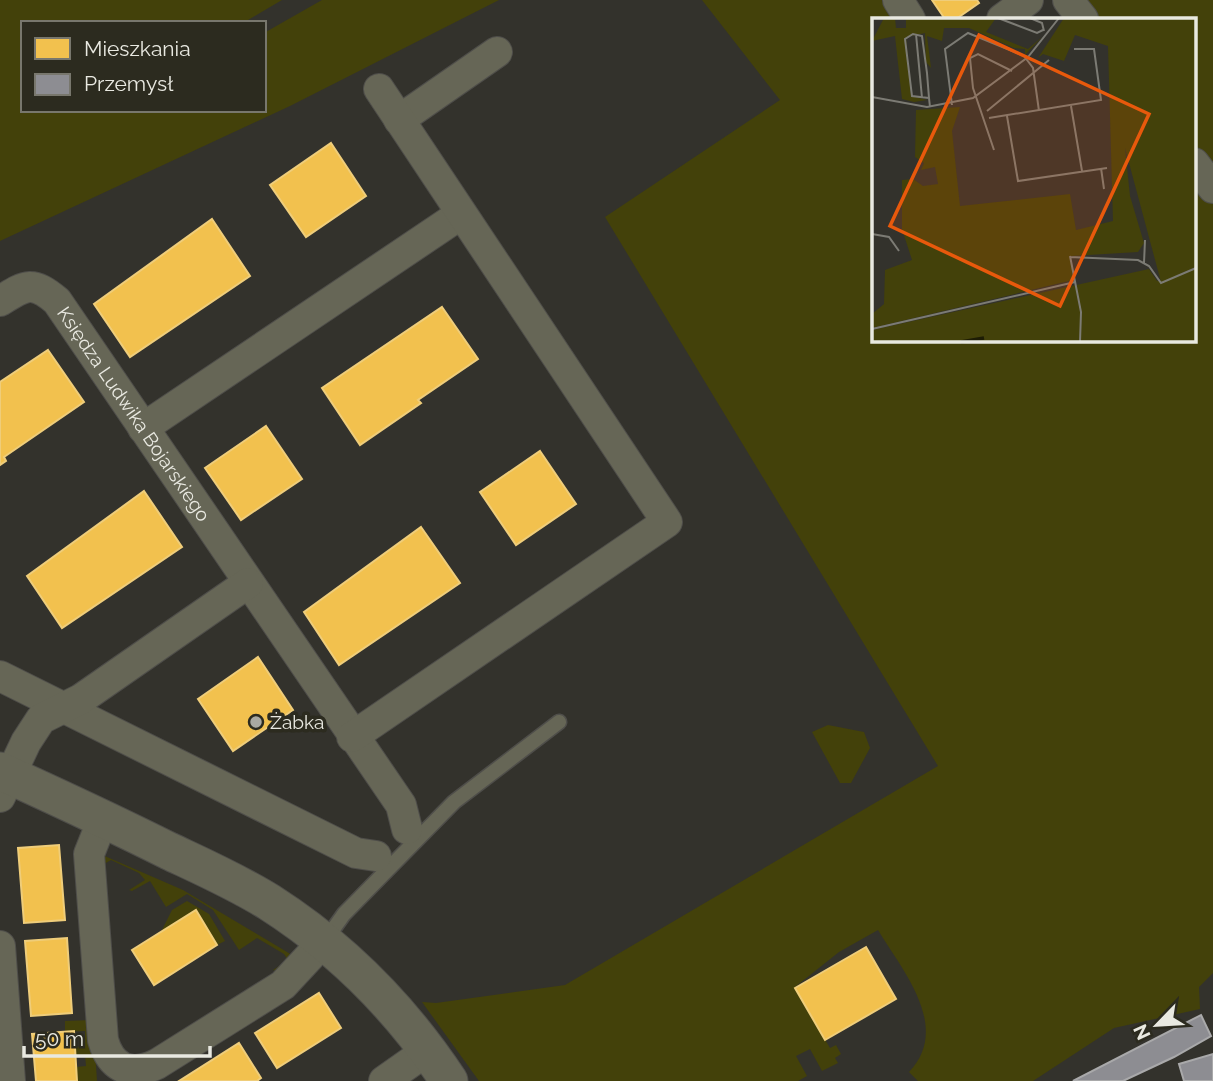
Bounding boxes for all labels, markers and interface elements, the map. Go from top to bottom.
inset map [872,18,1196,341]
legend [21,21,266,112]
text: Mieszkania [84,36,191,61]
text: Przemysł [84,71,174,96]
street label: Księdza Ludwika Bojarskiego [53,302,215,525]
place label: Żabka [270,711,324,733]
marker: Żabka [248,714,264,730]
north arrow [1122,990,1192,1060]
scale bar [24,1014,210,1058]
text: N [1129,1021,1155,1043]
text: 50 m [35,1026,84,1051]

